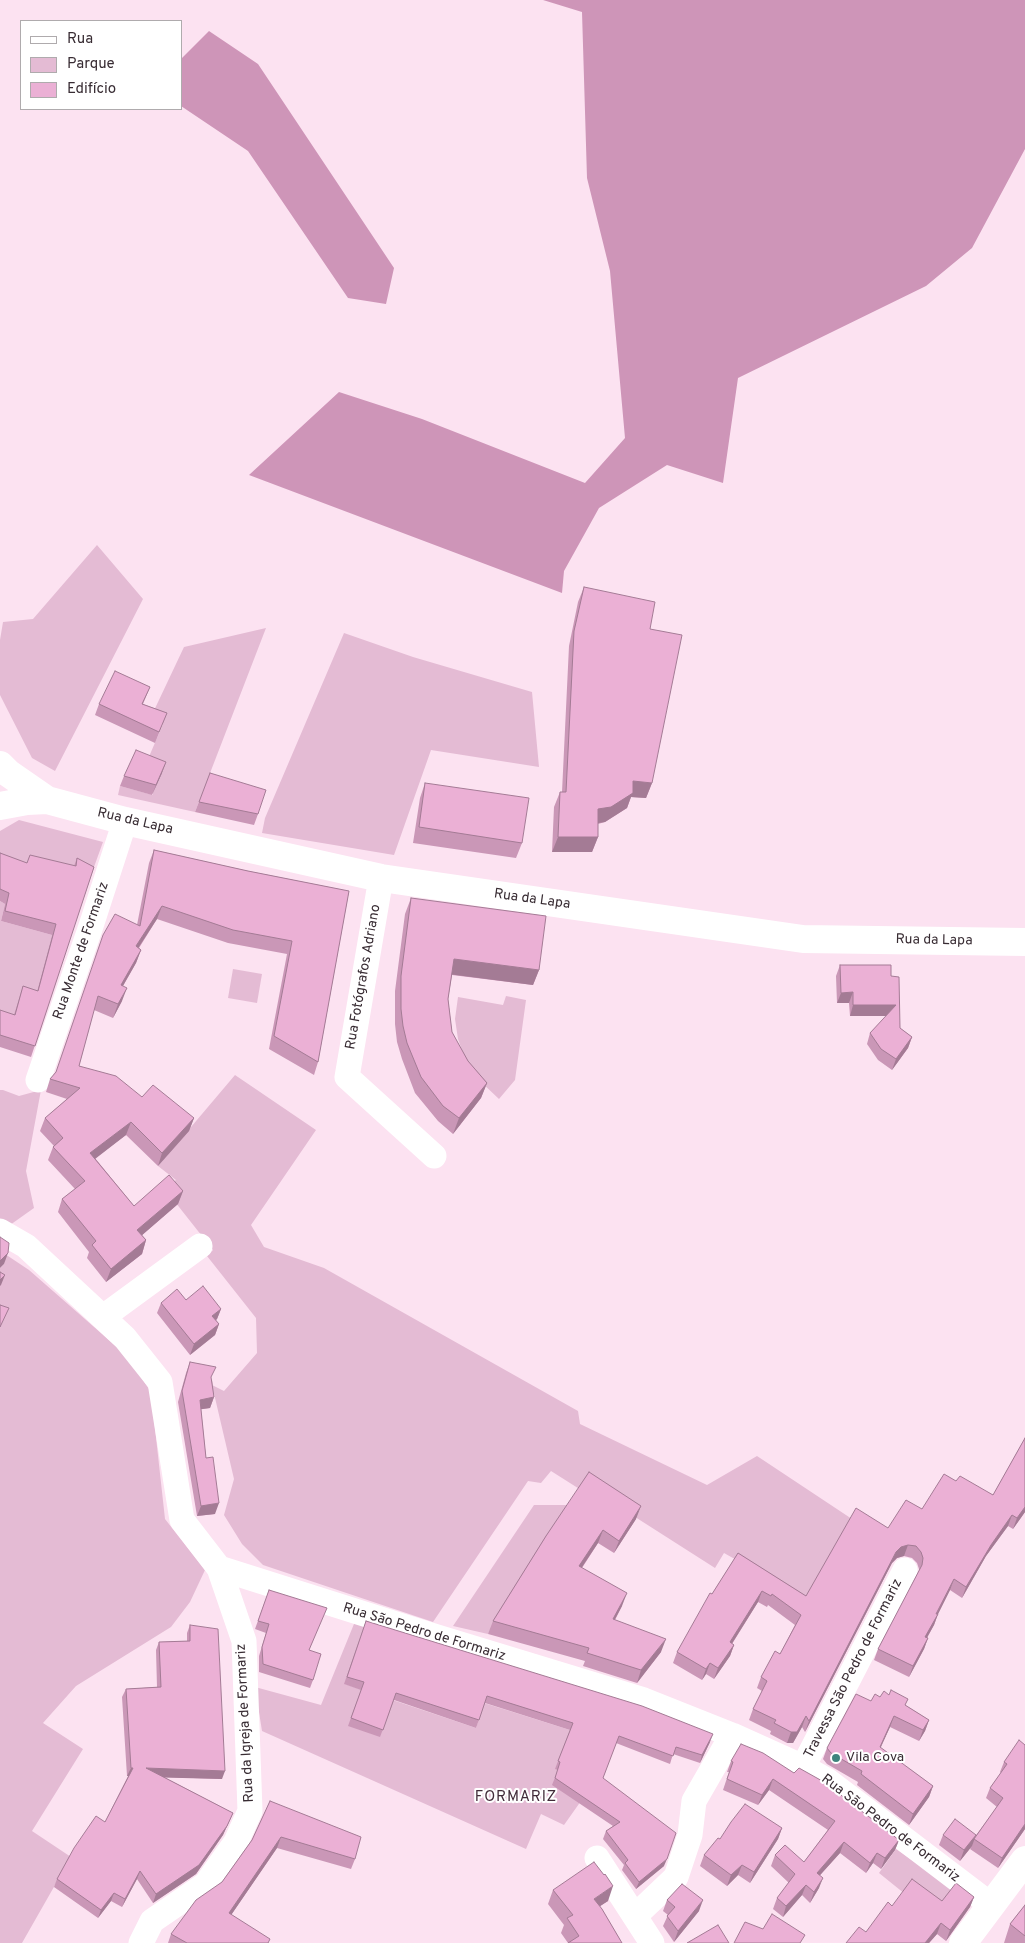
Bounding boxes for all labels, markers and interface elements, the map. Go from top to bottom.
legend [20,20,182,110]
text: Rua [67,30,93,49]
text: Parque [67,55,115,74]
text: Edifício [67,80,116,99]
street label: Rua da Lapa [96,805,174,839]
street label: Rua Monte de Formariz [51,880,113,1022]
street label: Rua da Lapa [493,886,571,914]
street label: Rua Fotógrafos Adriano [343,903,385,1051]
street label: Rua da Lapa [895,932,973,950]
street label: Travessa São Pedro de Formariz [801,1576,907,1762]
street label: Rua São Pedro de Formariz [341,1600,507,1666]
street label: Rua da Igreja de Formariz [233,1643,259,1803]
place label: Vila Cova [846,1750,904,1766]
marker: Vila Cova [830,1752,842,1764]
street label: Rua São Pedro de Formariz [817,1771,963,1887]
district label: FORMARIZ [474,1789,558,1807]

